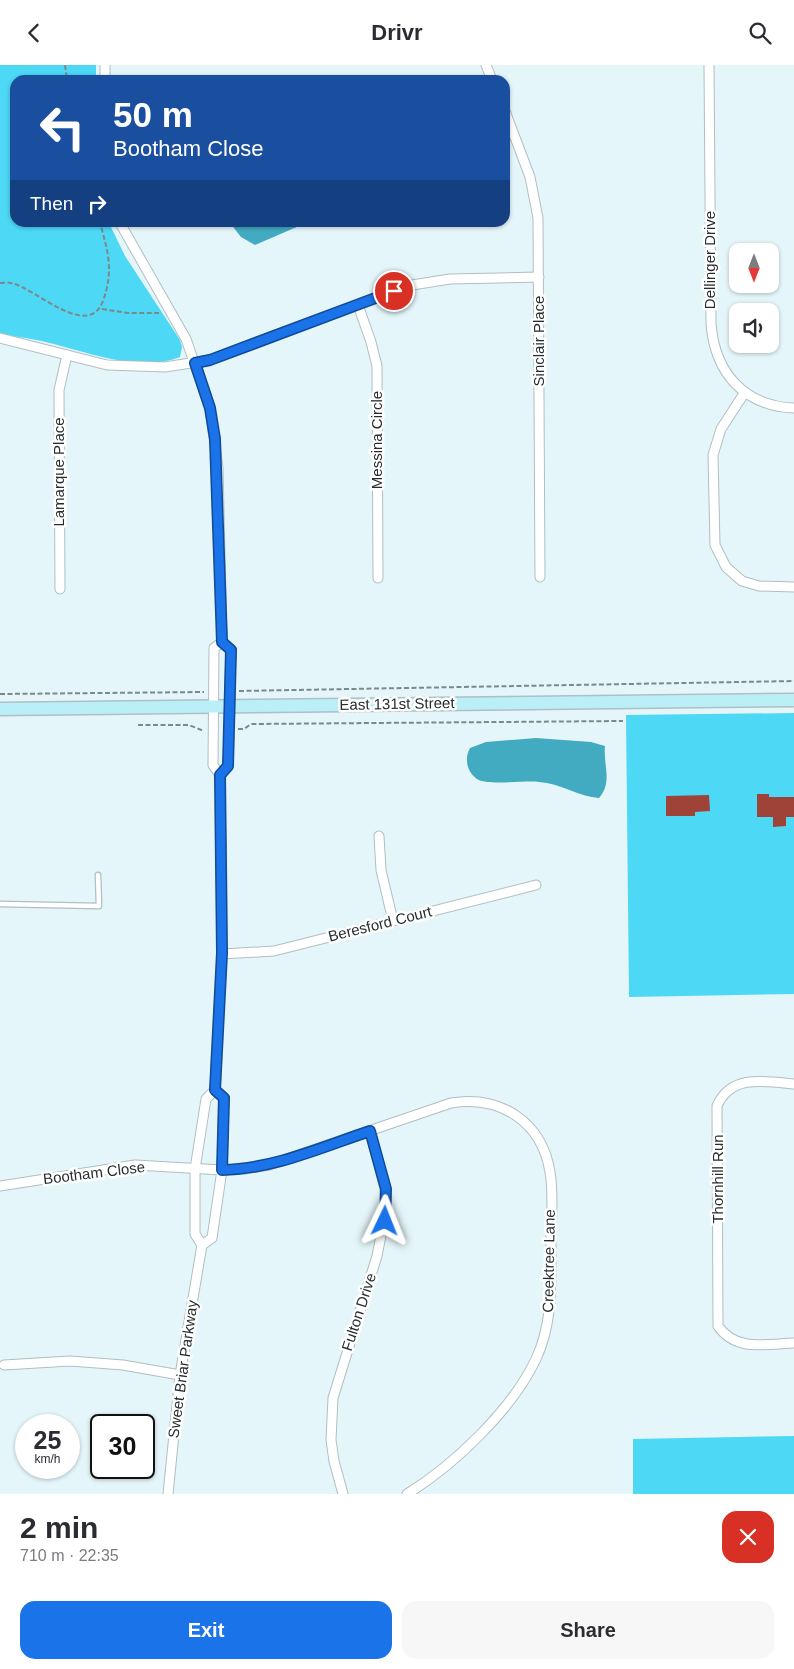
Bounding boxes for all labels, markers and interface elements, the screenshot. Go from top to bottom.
icon: back [20,19,48,47]
icon: search [746,19,774,47]
text: Drivr [371,20,423,45]
icon: left [30,95,95,160]
text: 50 m [113,95,193,134]
text: Bootham Close [113,136,263,161]
icon: right [83,190,111,218]
text: Then [30,193,73,214]
street label: Dellinger Drive [701,211,718,309]
north arrow [729,243,779,293]
map controls [729,243,779,353]
pin [373,270,415,312]
icon: arrive [380,277,408,305]
street label: Sinclair Place [530,296,547,386]
button: sound [729,303,779,353]
street label: Messina Circle [368,391,385,489]
street label: Lamarque Place [50,417,67,527]
street label: East 131st Street [339,694,455,713]
street label: Beresford Court [326,902,434,945]
street label: Thornhill Run [709,1134,726,1224]
street label: Bootham Close [42,1158,146,1187]
position arrow [358,1194,410,1246]
street label: Creektree Lane [539,1209,558,1313]
street label: Fulton Drive [338,1271,379,1353]
street label: Sweet Briar Parkway [164,1298,201,1439]
speed limit sign: 30 [90,1414,155,1479]
text: 25 [34,1426,61,1454]
text: km/h [34,1452,61,1466]
text: 2 min [20,1511,98,1544]
button: close [722,1511,774,1563]
text: 710 m · 22:35 [20,1547,119,1564]
button: Exit [20,1601,392,1659]
button: Share [402,1601,774,1659]

